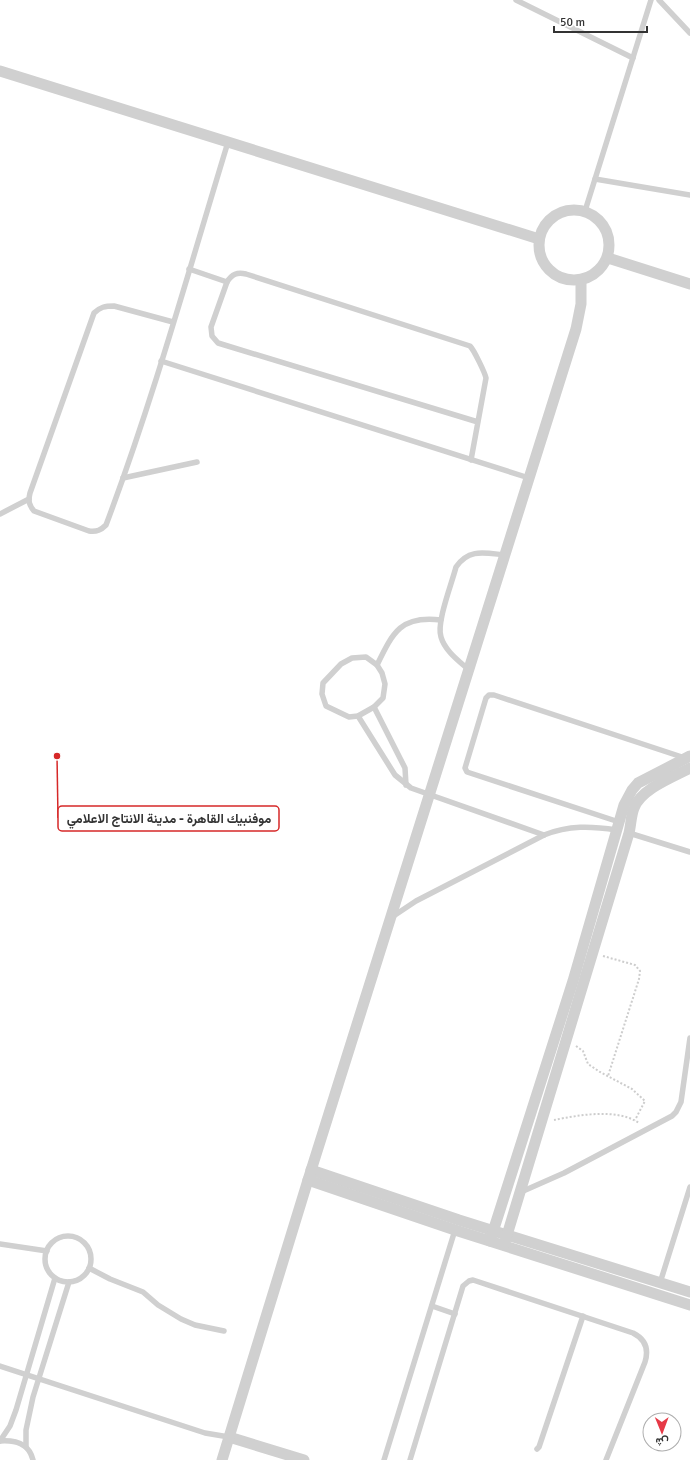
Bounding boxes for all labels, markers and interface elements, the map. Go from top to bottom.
scale bar [554,8,647,34]
text: 50 m [560,15,585,30]
callout: موفنبيك القاهرة - مدينة الانتاج الاعلامي [58,806,279,831]
text: موفنبيك القاهرة - مدينة الانتاج الاعلامي [67,811,271,829]
north arrow [642,1412,682,1452]
text: ش [655,1435,669,1448]

